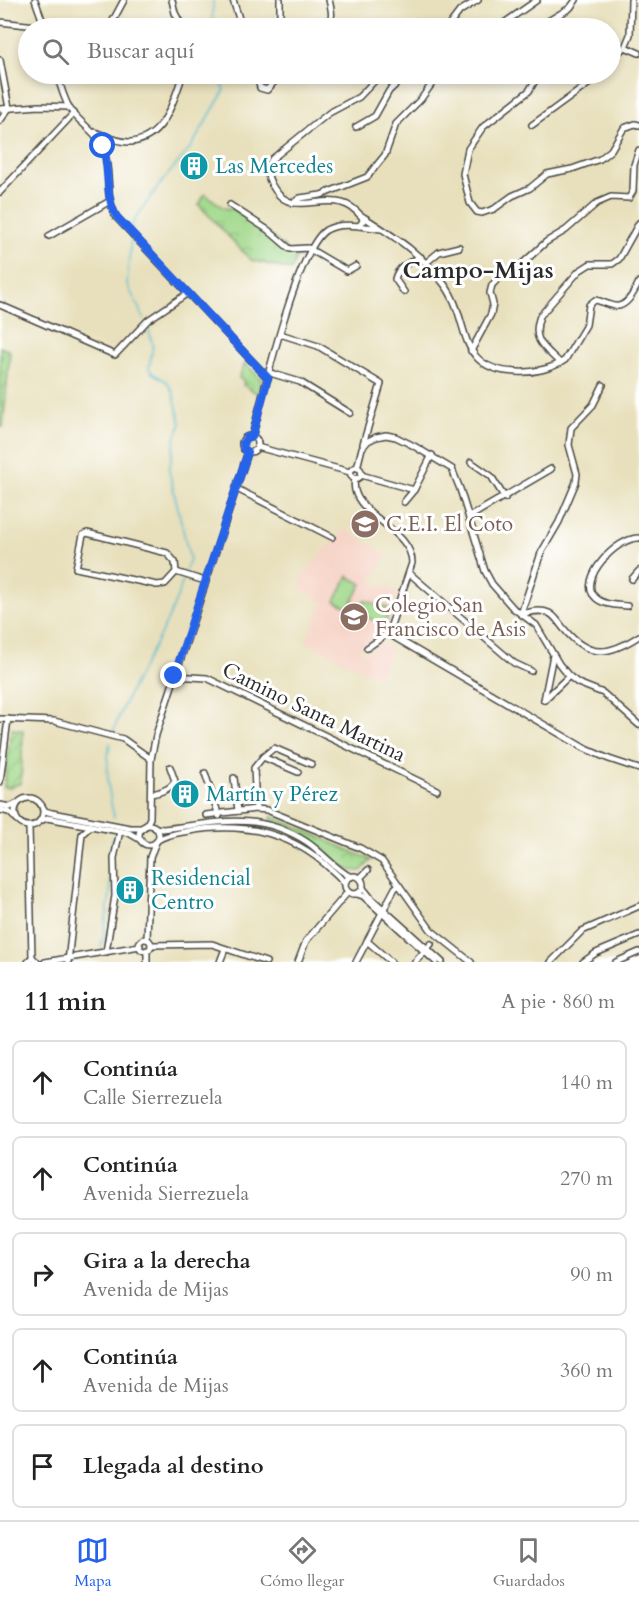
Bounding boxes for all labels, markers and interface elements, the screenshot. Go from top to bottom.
search box [18,18,621,84]
icon: search [39,35,72,68]
text: Buscar aquí [87,36,194,66]
route start [89,132,115,158]
building icon: Las Mercedes [178,150,210,182]
place label: Las Mercedes [215,152,333,181]
district label: Campo-Mijas [402,254,554,287]
school or university icon: C.E.I. El Coto [349,508,381,540]
place label: C.E.I. El Coto [386,510,513,539]
place label: Colegio San Francisco de Asis [375,591,526,644]
school or university icon: Colegio San Francisco de Asis [338,601,370,633]
street label: Camino Santa Martina [217,655,410,769]
route end [160,662,186,688]
building icon: Martín y Pérez [169,778,201,810]
place label: Martín y Pérez [206,780,339,809]
place label: Residencial Centro [151,864,251,917]
building icon: Residencial Centro [114,874,146,906]
text: 11 min [24,984,107,1019]
text: A pie · 860 m [501,988,615,1015]
text: Continúa [83,1054,178,1084]
icon: ahead [26,1066,59,1099]
text: 140 m [560,1069,613,1096]
text: Calle Sierrezuela [83,1084,223,1111]
text: Continúa [83,1150,178,1180]
icon: ahead [26,1162,59,1195]
text: 270 m [560,1165,613,1192]
text: Avenida Sierrezuela [83,1180,249,1207]
text: Gira a la derecha [83,1246,251,1276]
icon: right [26,1258,59,1291]
text: 90 m [570,1261,613,1288]
text: Avenida de Mijas [83,1276,229,1303]
text: Continúa [83,1342,178,1372]
icon: ahead [26,1354,59,1387]
text: 360 m [560,1357,613,1384]
text: Avenida de Mijas [83,1372,229,1399]
icon: arrive [26,1450,59,1483]
text: Llegada al destino [83,1451,264,1481]
tab: Mapa [74,1534,112,1592]
tab: Cómo llegar [260,1534,344,1592]
tab: Guardados [493,1534,565,1592]

